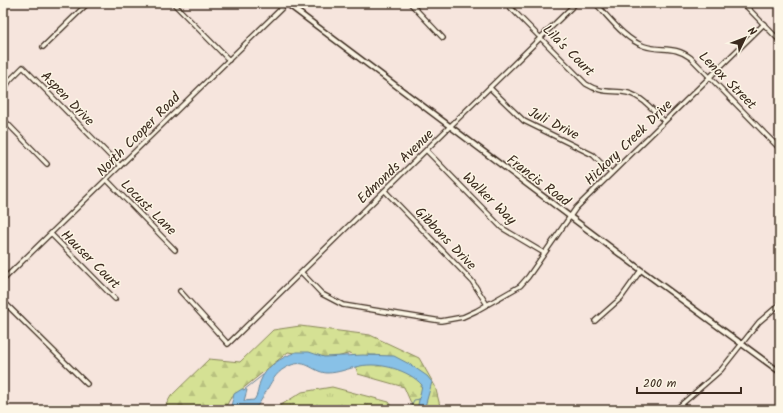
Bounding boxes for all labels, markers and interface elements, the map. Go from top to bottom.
north arrow [725,18,765,58]
street label: Lila's Court [537,20,600,82]
text: N [743,23,761,41]
street label: Lenox Street [693,46,762,115]
street label: Aspen Drive [35,66,100,132]
street label: North Cooper Road [92,87,187,182]
street label: Hickory Creek Drive [579,94,678,191]
street label: Juli Drive [524,102,584,146]
street label: Edmonds Avenue [352,124,440,209]
street label: Francis Road [502,149,576,213]
street label: Walker Way [457,167,522,231]
street label: Locust Lane [115,175,182,241]
street label: Gibbons Drive [409,202,482,276]
street label: Hauser Court [55,225,126,295]
scale bar [637,369,741,395]
text: 200 m [643,374,677,393]

